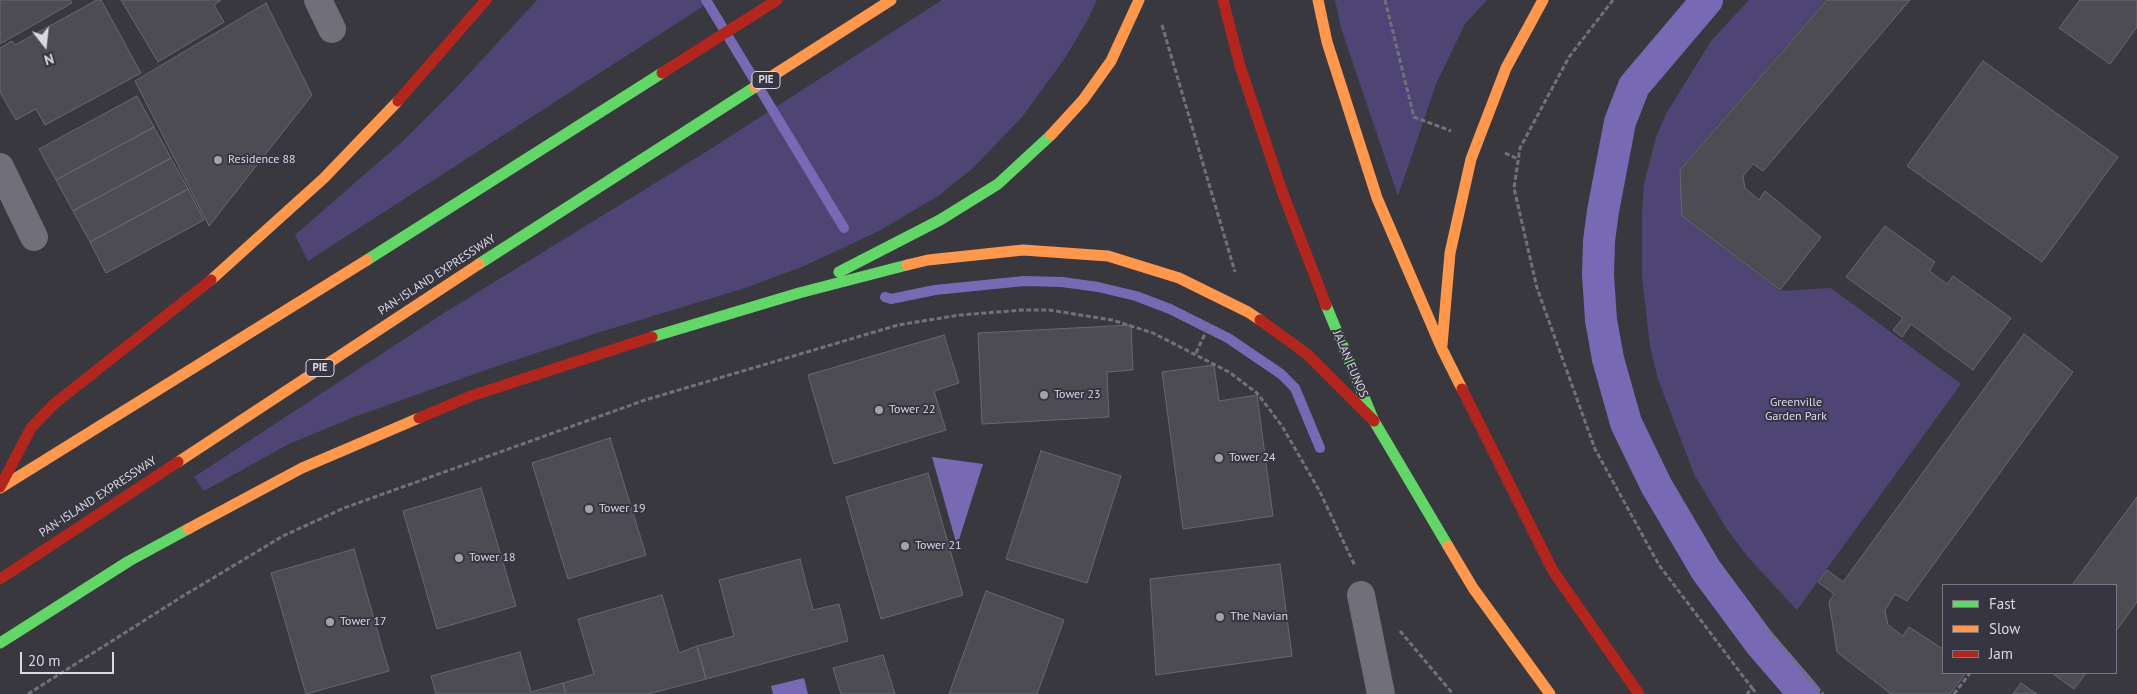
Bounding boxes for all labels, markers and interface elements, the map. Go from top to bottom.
north arrow [20,20,70,70]
text: N [42,49,56,69]
road number: PIE [752,72,780,88]
place label: Residence 88 [228,153,296,167]
marker: Residence 88 [212,154,224,166]
street label: PAN-ISLAND EXPRESSWAY [376,232,498,318]
street label: JALAN EUNOS [1329,328,1371,400]
road number: PIE [306,359,334,376]
place label: Tower 23 [1054,388,1101,402]
marker: Tower 23 [1038,389,1050,401]
park label: Greenville Garden Park [1765,396,1827,424]
place label: Tower 22 [889,403,936,417]
marker: Tower 22 [873,404,885,416]
place label: Tower 24 [1229,451,1276,465]
marker: Tower 24 [1213,452,1225,464]
street label: PAN-ISLAND EXPRESSWAY [37,454,159,540]
place label: Tower 19 [599,502,646,516]
marker: Tower 19 [583,503,595,515]
place label: Tower 21 [915,539,962,553]
marker: Tower 21 [899,540,911,552]
place label: Tower 18 [469,551,516,565]
marker: Tower 18 [453,552,465,564]
legend [1942,584,2117,674]
text: Fast [1989,594,2016,613]
place label: The Navian [1230,610,1288,624]
marker: The Navian [1214,611,1226,623]
place label: Tower 17 [340,615,387,629]
marker: Tower 17 [324,616,336,628]
text: Slow [1989,619,2020,638]
scale bar [22,642,116,674]
text: Jam [1989,644,2013,663]
text: 20 m [28,651,61,670]

